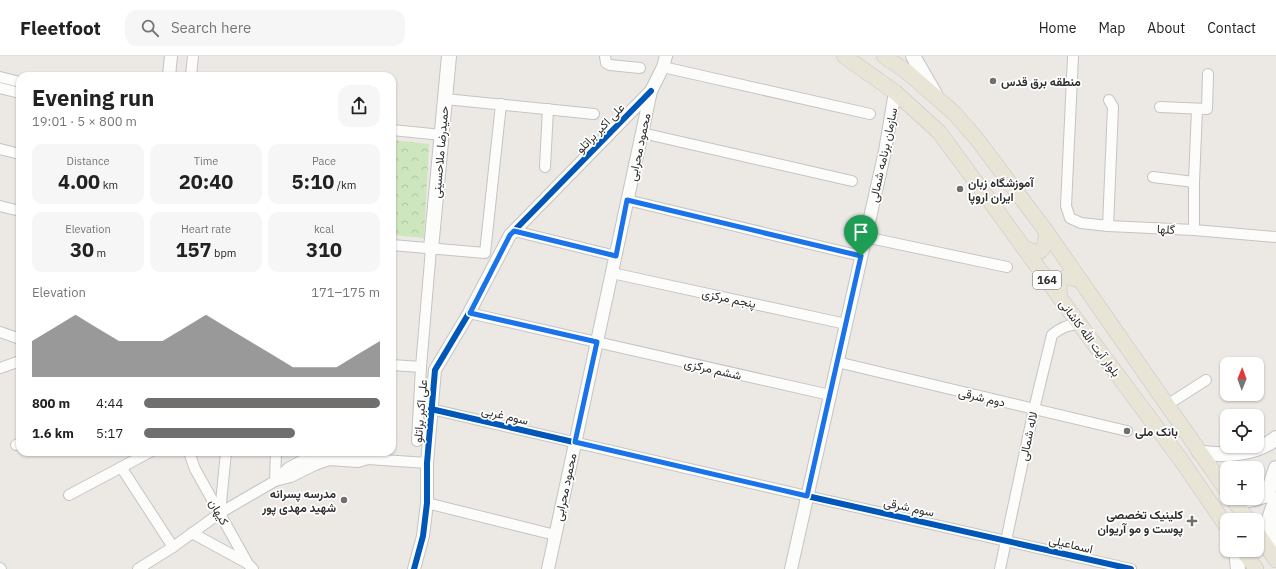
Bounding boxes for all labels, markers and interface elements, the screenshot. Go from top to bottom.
search box [125,10,405,46]
text: Fleetfoot [20,16,101,40]
icon: search [139,17,161,39]
text: Search here [171,18,251,37]
text: Home [1039,19,1076,37]
text: Map [1098,19,1125,37]
text: About [1147,19,1185,37]
text: Contact [1207,19,1256,37]
place label: منطقه برق قدس [1001,74,1081,90]
marker: منطقه برق قدس [988,76,998,86]
text: Evening run [32,83,154,112]
button: share [338,85,380,127]
street label: علی اکبر براتلو [572,100,628,157]
street label: حمیدرضا ملاحسینی [428,105,453,199]
street label: سازمان برنامه شمالی [866,106,901,204]
street label: محمود محرابی [624,112,654,183]
text: 19:01 · 5 × 800 m [32,113,137,130]
text: Distance [67,154,109,168]
text: Time [194,154,218,168]
text: Pace [312,154,336,168]
text: 4.00 [58,168,100,195]
text: 20:40 [179,168,233,195]
text: 5:10 [292,168,334,195]
place label: آموزشگاه زبان ایران اروپا [968,175,1034,205]
text: km [100,178,118,192]
text: /km [334,178,356,192]
marker: آموزشگاه زبان ایران اروپا [955,184,965,194]
pin [844,215,878,256]
icon: arrive [850,221,872,243]
street label: گلها [1156,221,1176,238]
text: Elevation [65,222,111,236]
text: Heart rate [181,222,231,236]
text: kcal [314,222,334,236]
text: 30 [70,236,94,263]
text: 157 [176,236,212,263]
text: 310 [306,236,342,263]
text: m [94,246,106,260]
text: bpm [212,246,236,260]
road number: 164 [1033,271,1061,289]
text: Elevation [32,284,86,301]
text: 171–175 m [311,284,380,301]
street label: پنجم مرکزی [700,285,758,312]
street label: بلوار آیت الله کاشانی [1055,296,1124,380]
street label: ششم مرکزی [683,355,743,384]
north arrow [1220,357,1264,401]
map controls [1220,357,1264,557]
street label: علی اکبر براتلو [410,379,431,443]
street label: دوم شرقی [957,384,1007,411]
text: 800 m [32,395,70,412]
text: 4:44 [96,395,123,412]
street label: سوم غربی [480,402,530,429]
button: locate [1220,409,1264,453]
street label: لاله شمالی [1015,410,1042,462]
place label: بانک ملی [1135,424,1178,439]
text: 1.6 km [32,425,74,442]
text: 5:17 [96,425,123,442]
marker: بانک ملی [1122,426,1132,436]
street label: محمود محرابی [550,452,580,523]
button: + [1220,461,1264,505]
place label: مدرسه پسرانه شهید مهدی پور [261,486,336,516]
street label: سوم شرقی [882,494,936,521]
marker: مدرسه پسرانه شهید مهدی پور [339,495,349,505]
street label: کیهان [205,496,232,528]
place label: کلینیک تخصصی پوست و مو آریوان [1097,507,1184,537]
button: − [1220,513,1264,557]
marker: کلینیک تخصصی پوست و مو آریوان [1186,515,1198,527]
street label: اسماعیلی [1047,532,1094,557]

